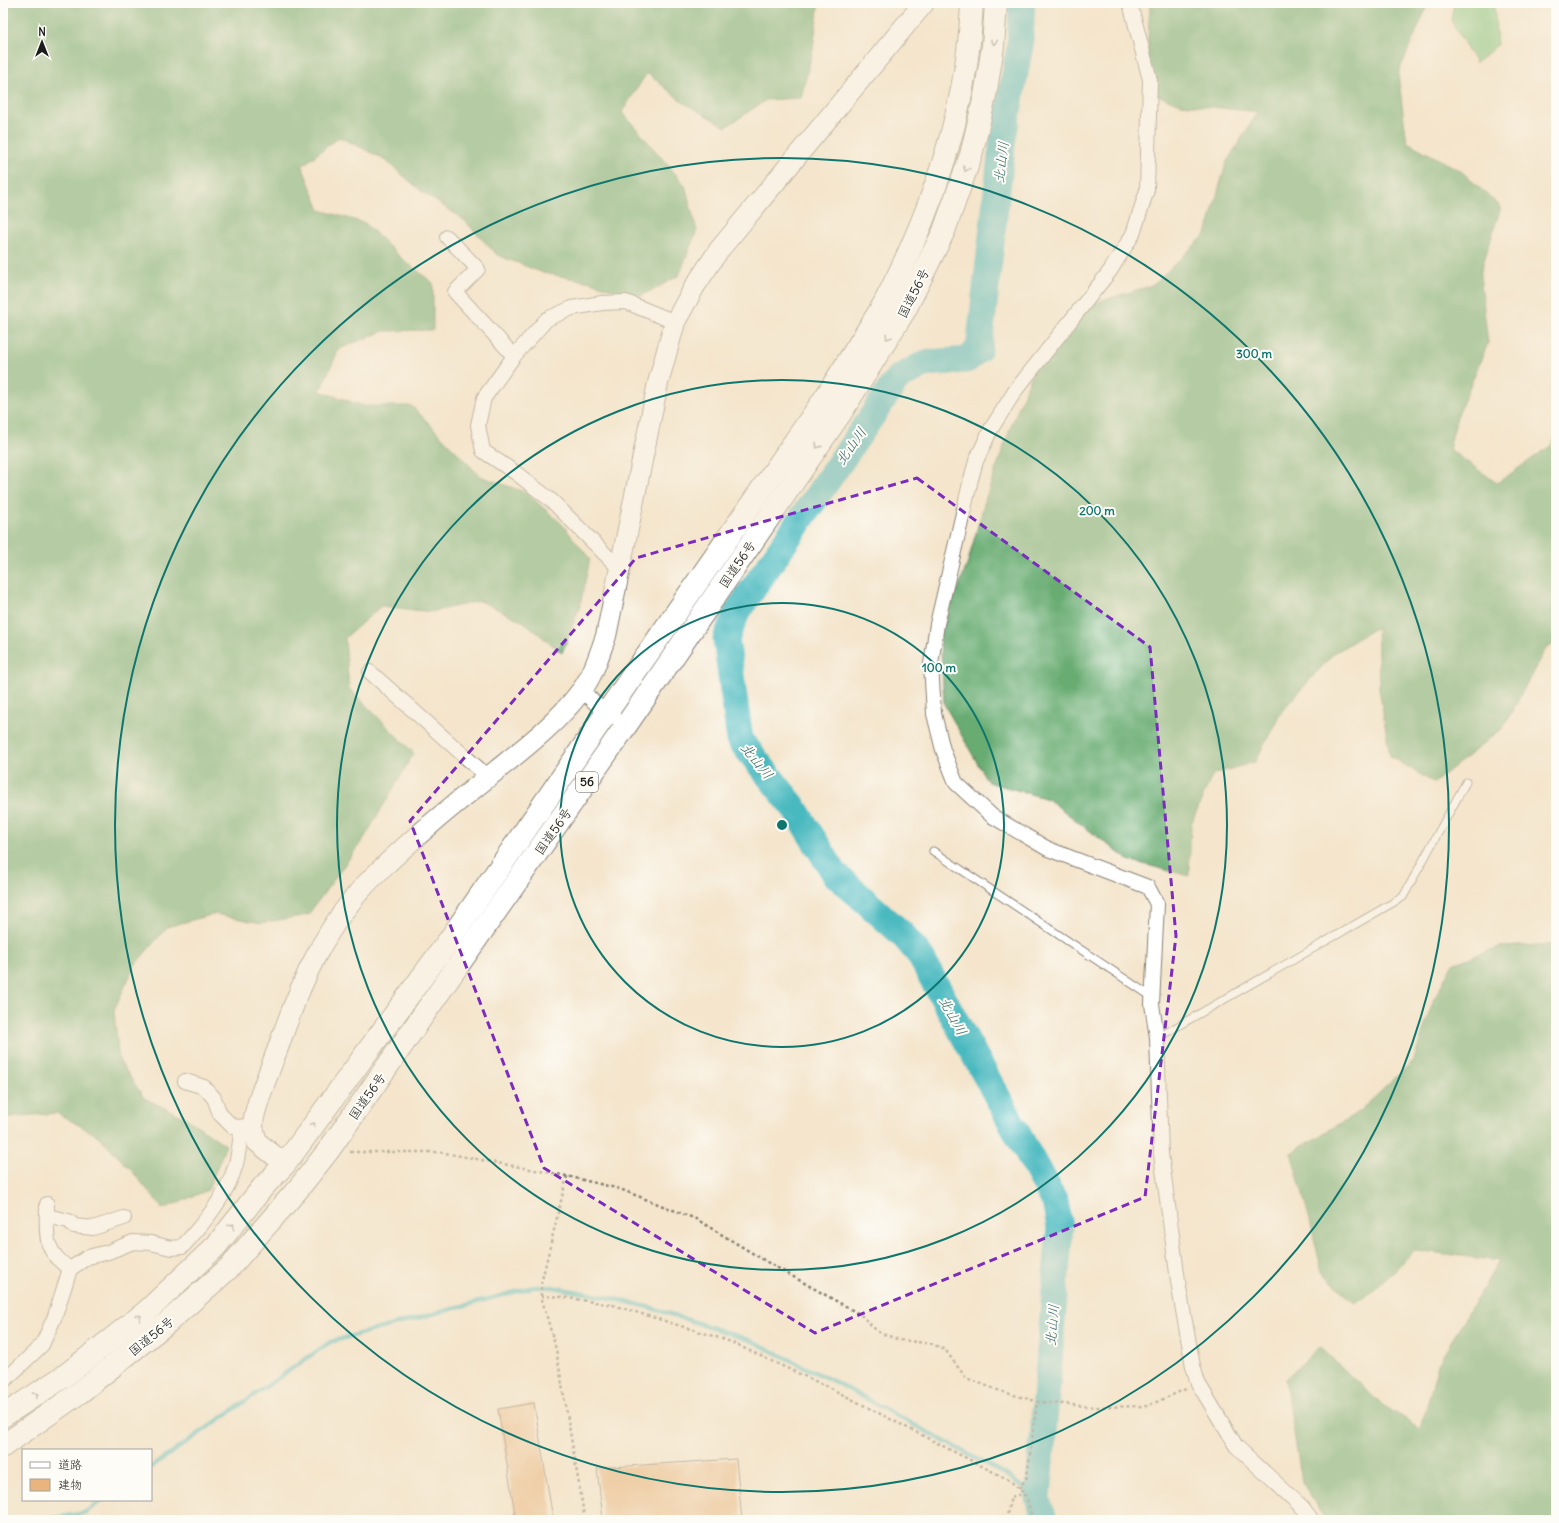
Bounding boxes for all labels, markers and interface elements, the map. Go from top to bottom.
north arrow [22,22,62,62]
text: N [38,25,46,39]
one-way arrow [989,39,998,45]
water label: 北山川 [990,140,1012,184]
one-way arrow [963,165,971,172]
street label: 国道56号 [894,265,933,321]
one-way arrow [886,333,893,340]
text: 300 m [1236,346,1272,361]
water label: 北山川 [832,424,870,468]
one-way arrow [815,442,823,449]
text: 200 m [1079,503,1115,518]
street label: 国道56号 [715,537,760,591]
text: 100 m [922,660,956,675]
water label: 北山川 [737,739,777,783]
road number: 56 [576,772,598,792]
street label: 国道56号 [531,804,576,858]
centre of rings [775,818,789,832]
water label: 北山川 [935,993,971,1039]
street label: 国道56号 [345,1069,390,1123]
one-way arrow [309,1122,316,1129]
one-way arrow [228,1224,235,1231]
water label: 北山川 [1041,1303,1063,1347]
street label: 国道56号 [125,1313,178,1360]
one-way arrow [135,1315,142,1322]
one-way arrow [31,1393,38,1400]
legend [22,1449,152,1501]
text: 道路 [58,1457,82,1472]
text: 建物 [58,1477,82,1492]

